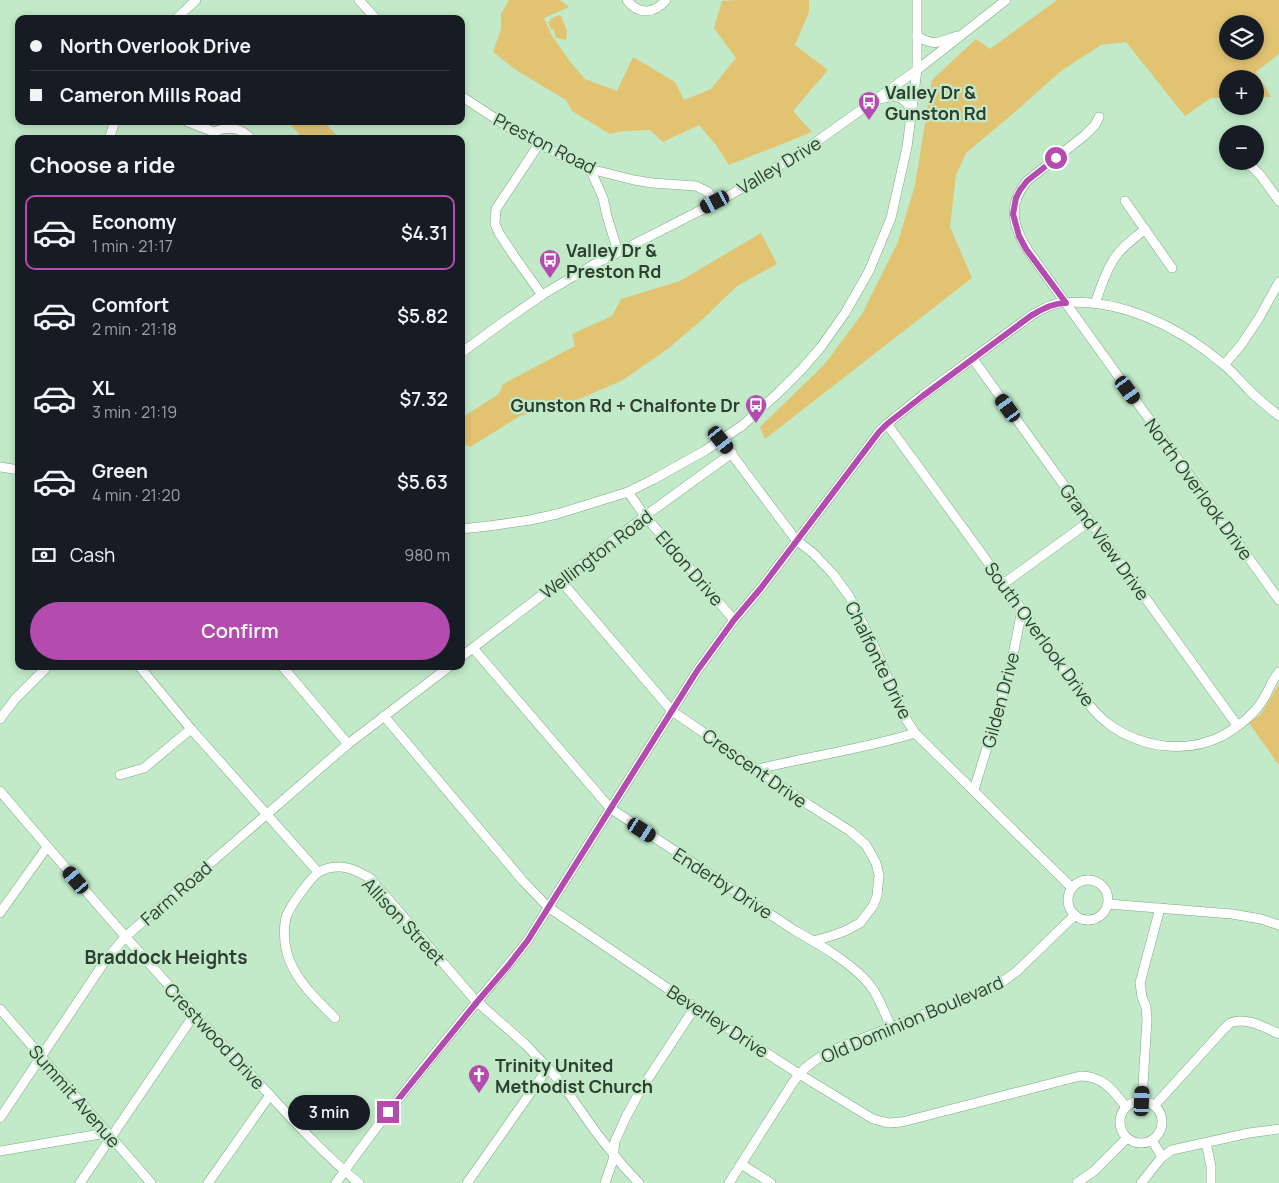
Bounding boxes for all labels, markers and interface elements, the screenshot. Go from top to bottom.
map controls [1219,15,1264,170]
button: layers [1219,15,1264,60]
text: North Overlook Drive [60,33,251,59]
button: + [1219,70,1264,115]
place label: Valley Dr & Gunston Rd [885,80,987,125]
text: Cameron Mills Road [60,82,241,108]
bus stop icon: Valley Dr & Gunston Rd [857,90,881,121]
street label: Preston Road [490,107,600,179]
button: − [1219,125,1264,170]
street label: Valley Drive [733,131,825,199]
route start [1045,147,1067,169]
text: Choose a ride [30,150,175,180]
car [698,189,731,215]
text: Economy [92,209,176,235]
icon: car [32,210,77,255]
text: $4.31 [401,220,448,246]
text: 1 min · 21:17 [92,235,173,257]
place label: Valley Dr & Preston Rd [566,238,661,283]
bus stop icon: Valley Dr & Preston Rd [538,248,562,279]
text: Comfort [92,292,169,318]
icon: car [32,293,77,338]
text: $5.82 [397,303,448,329]
text: 2 min · 21:18 [92,318,177,340]
car [1113,373,1142,407]
text: XL [92,375,115,401]
icon: car [32,376,77,421]
text: $7.32 [400,386,448,412]
car [993,391,1022,425]
place label: Gunston Rd + Chalfonte Dr [510,393,740,417]
bus stop icon: Gunston Rd + Chalfonte Dr [744,393,768,424]
text: 3 min · 21:19 [92,401,177,423]
street label: North Overlook Drive [1139,413,1259,565]
car [705,424,736,456]
text: Green [92,458,148,484]
icon: car [32,459,77,504]
text: $5.63 [397,469,448,495]
street label: Grand View Drive [1055,479,1155,605]
text: 4 min · 21:20 [92,484,181,506]
street label: Wellington Road [535,504,657,604]
street label: Eldon Drive [651,525,729,611]
icon: cash [30,541,58,569]
text: Cash [70,542,115,568]
text: 980 m [404,544,450,566]
street label: South Overlook Drive [979,557,1101,711]
street label: Chalfonte Drive [840,597,918,723]
button: Confirm [30,602,450,660]
street label: Gilden Drive [976,649,1024,751]
street label: Crescent Drive [698,723,812,813]
car [625,816,658,844]
street label: Enderby Drive [669,842,777,924]
street label: Farm Road [135,855,217,931]
car [60,864,91,896]
street label: Allison Street [357,872,451,970]
district label: Braddock Heights [84,944,248,970]
street label: Old Dominion Boulevard [817,970,1007,1068]
street label: Crestwood Drive [159,978,271,1094]
street label: Beverley Drive [663,979,773,1063]
street label: Summit Avenue [24,1039,126,1153]
place label: Trinity United Methodist Church [495,1053,653,1098]
church icon: Trinity United Methodist Church [467,1063,491,1094]
car [1133,1086,1150,1116]
callout: 3 min [288,1094,370,1130]
text: 3 min [309,1101,349,1123]
route end [377,1101,399,1123]

